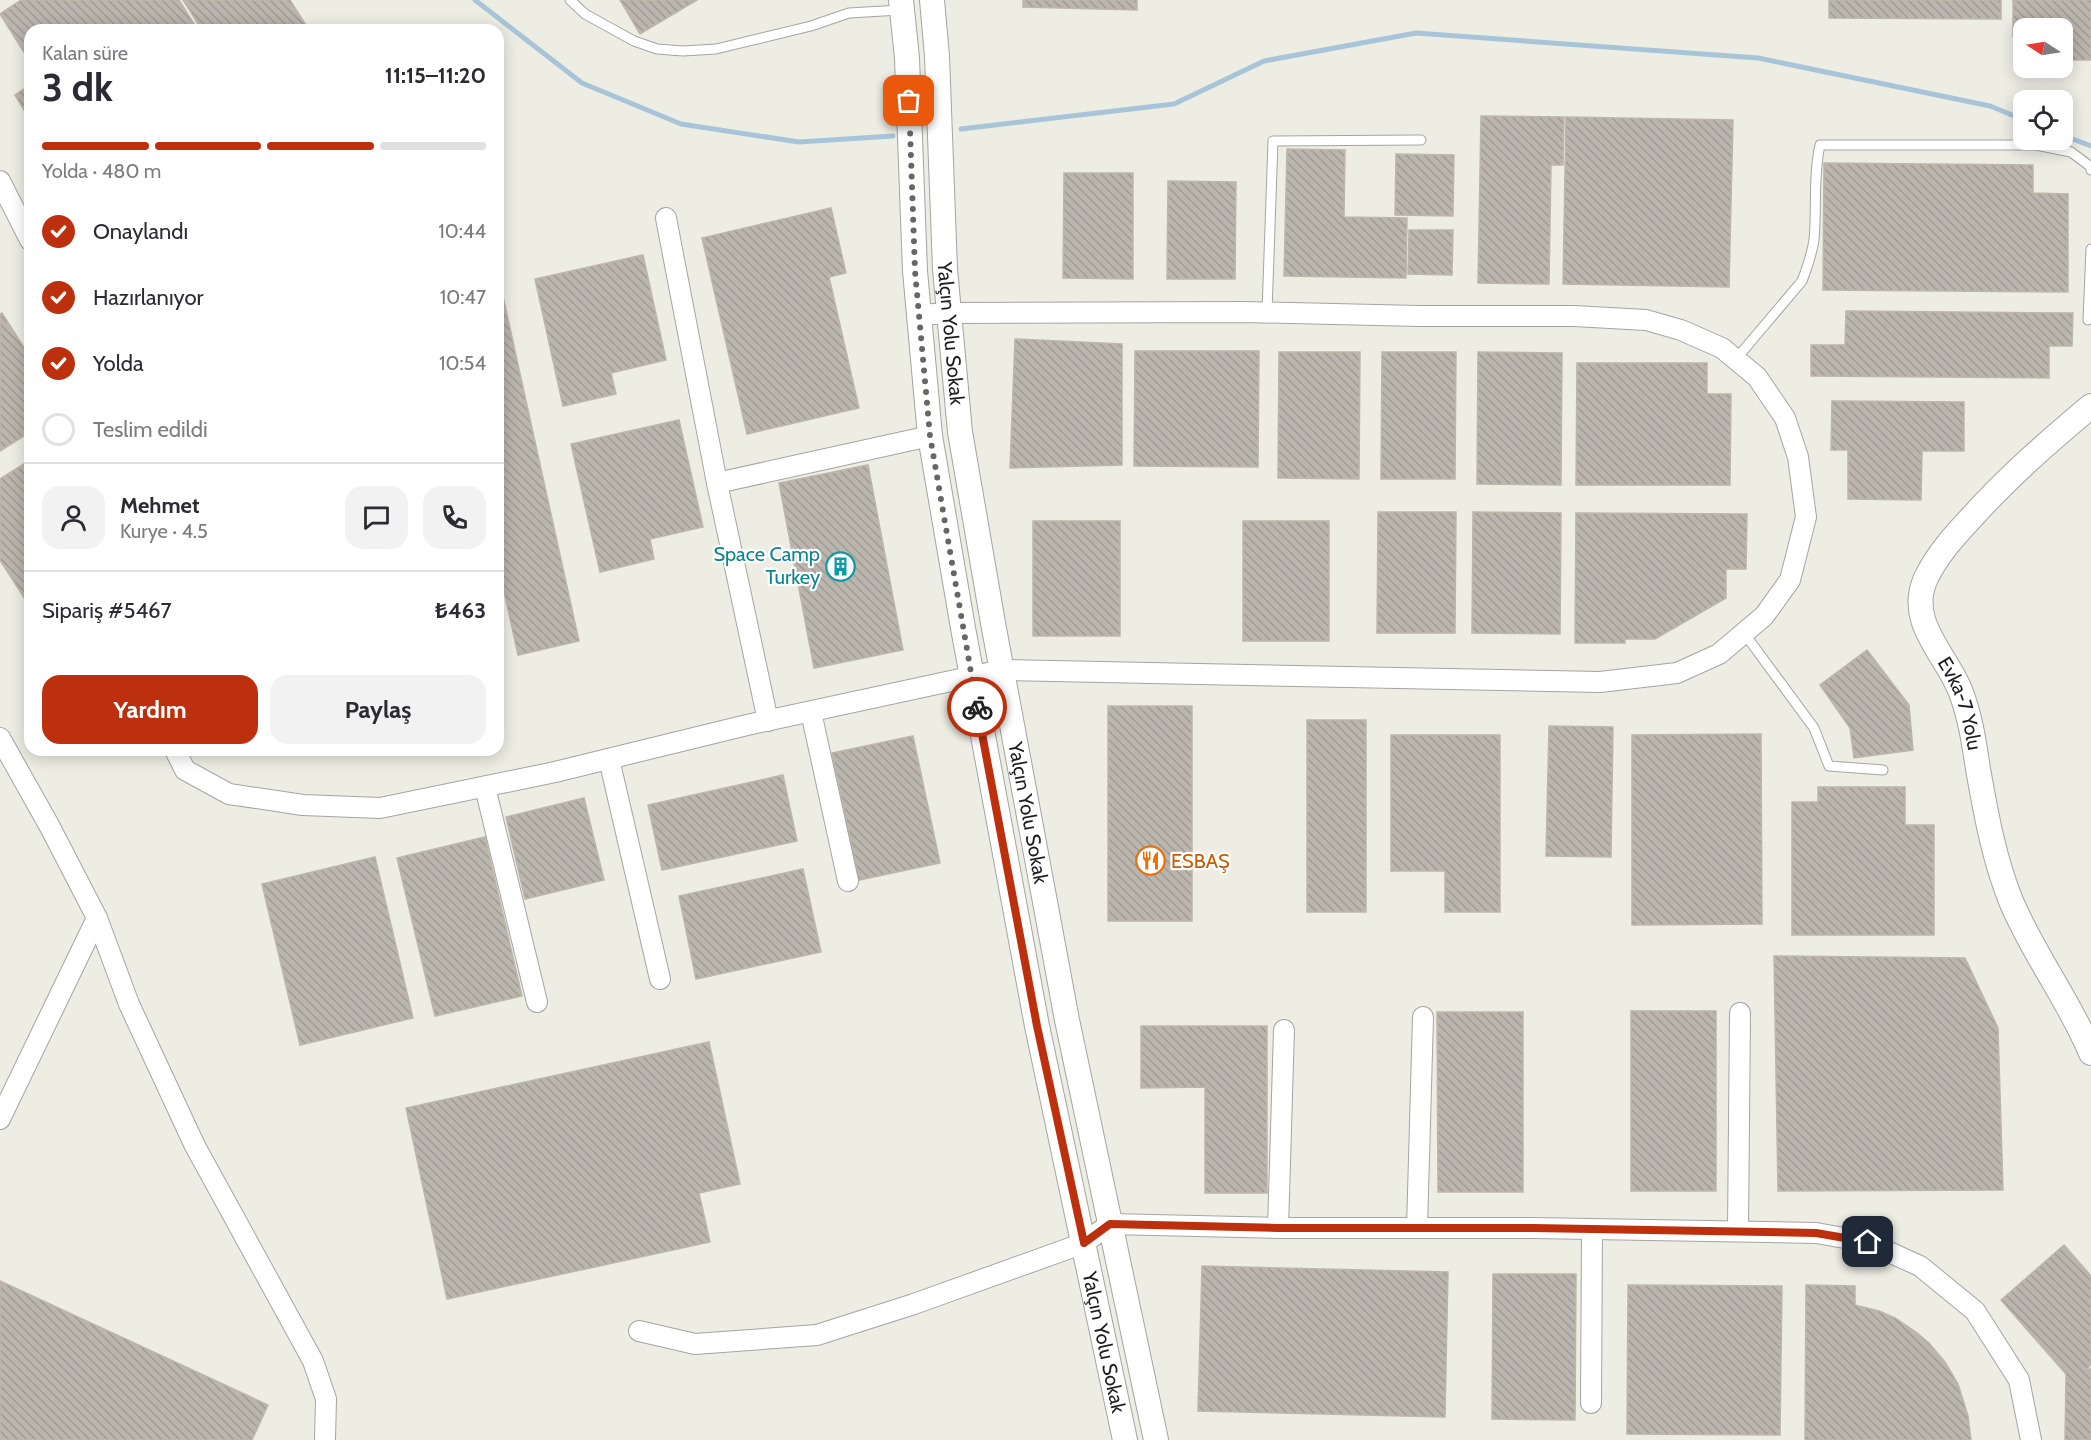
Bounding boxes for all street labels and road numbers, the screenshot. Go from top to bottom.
street label: Yalçın Yolu Sokak [933,260,969,406]
street label: Evka-7 Yolu [1933,652,1987,752]
street label: Yalçın Yolu Sokak [1003,739,1053,886]
street label: Yalçın Yolu Sokak [1077,1268,1131,1415]

